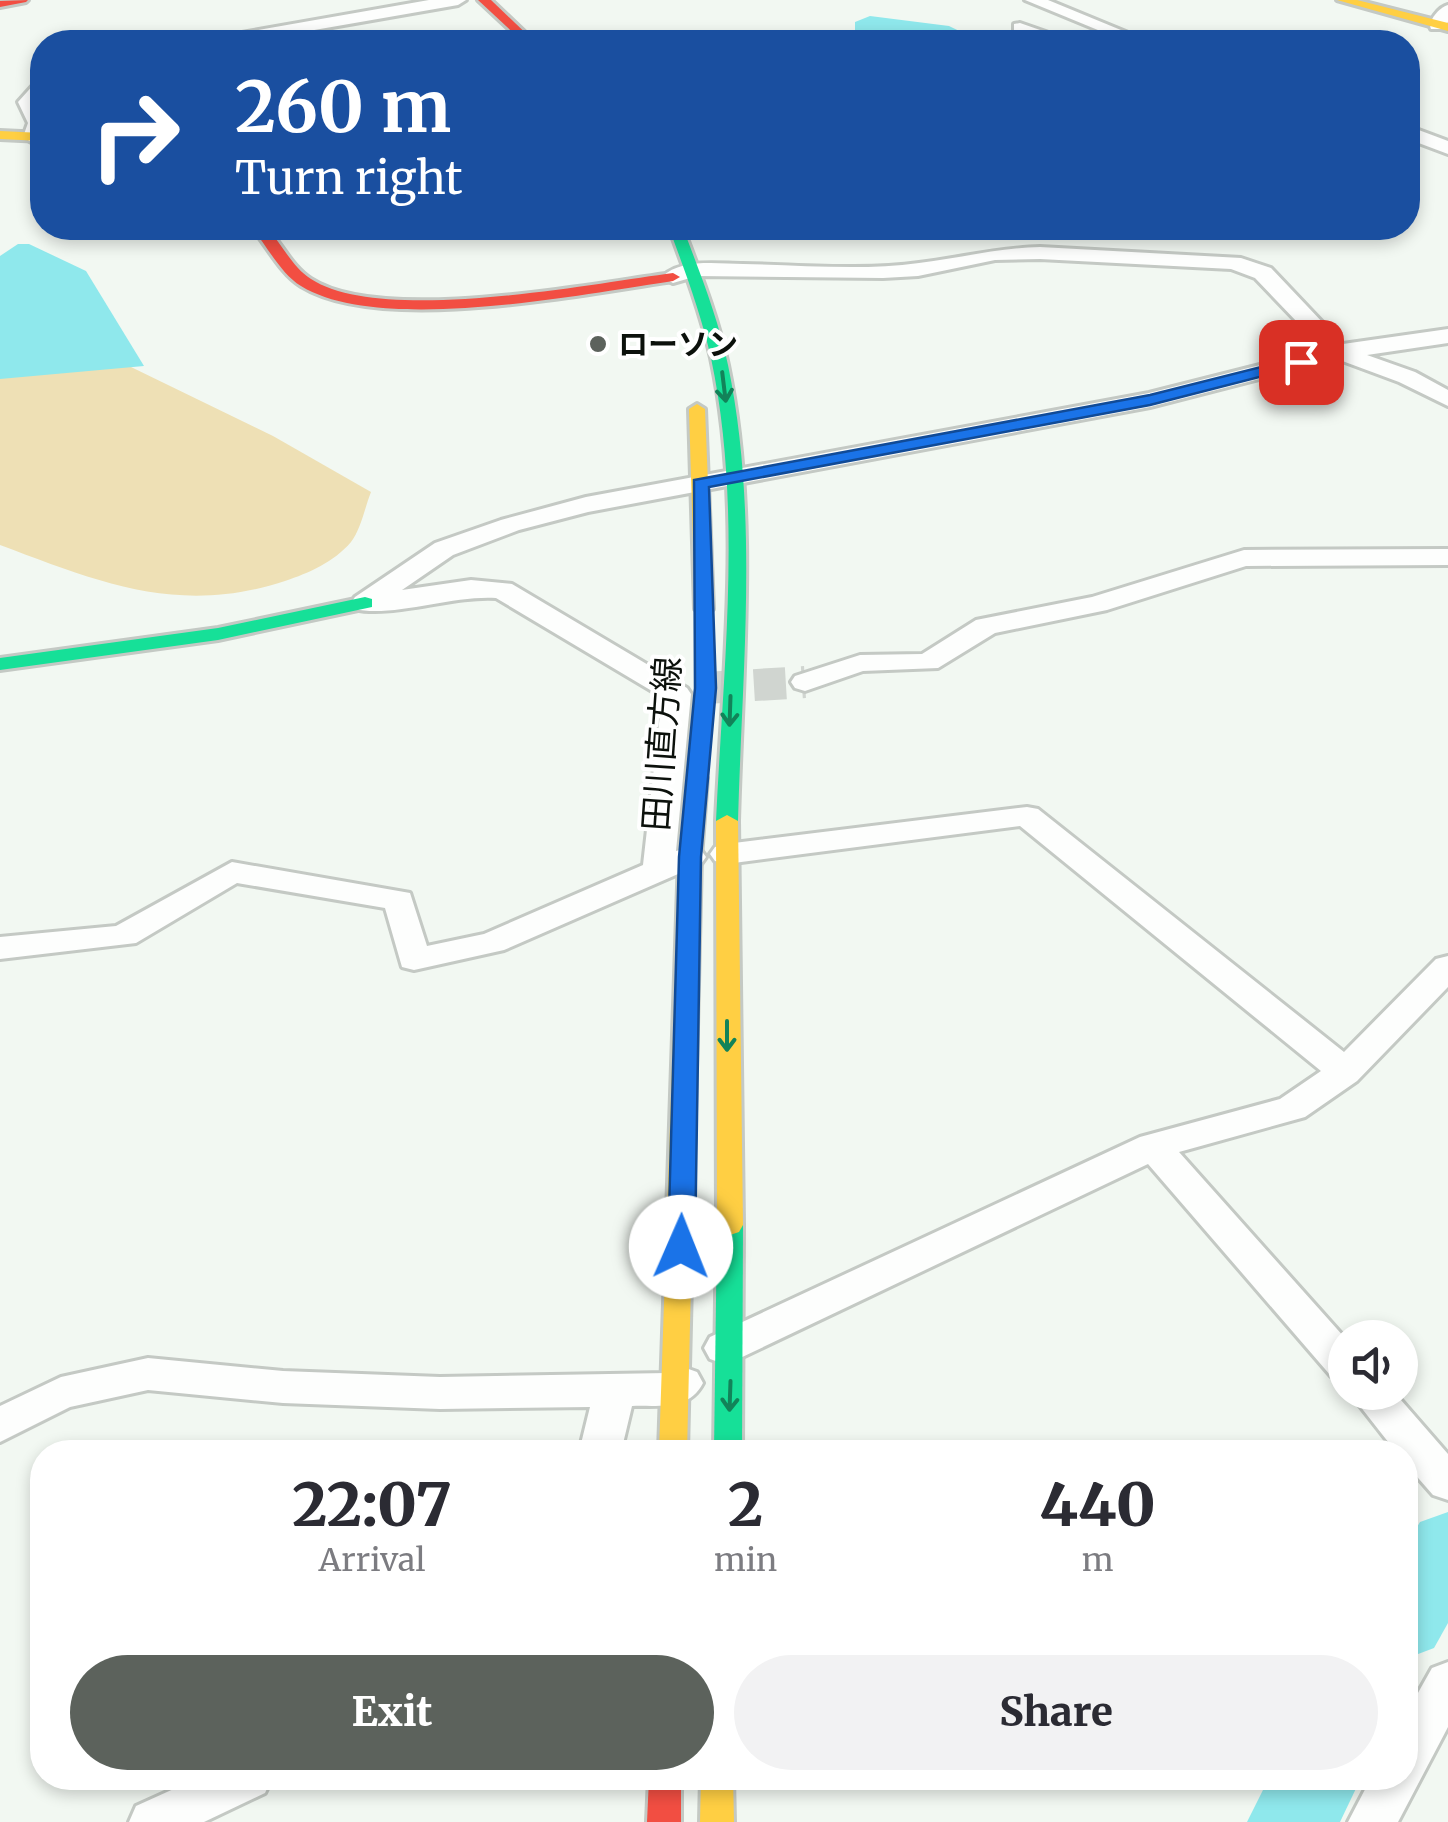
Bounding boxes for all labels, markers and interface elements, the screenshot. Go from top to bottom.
text: 260 m [235,63,451,151]
icon: right [70,70,200,200]
text: Turn right [235,150,463,206]
pin [1259,320,1344,405]
place label: ローソン [618,325,738,363]
marker: ローソン [587,333,609,355]
icon: arrive [1274,335,1329,390]
one-way arrow [715,370,734,403]
street label: 田川直方線 [634,655,690,833]
one-way arrow [721,695,740,727]
one-way arrow [718,1018,736,1051]
position arrow [629,1195,733,1299]
map controls [1328,1320,1418,1410]
button: sound [1328,1320,1418,1410]
one-way arrow [720,1379,739,1411]
text: 22:07 [292,1467,452,1542]
text: 2 [728,1467,763,1542]
text: 440 [1039,1467,1156,1542]
text: Arrival [319,1540,425,1580]
text: min [714,1540,777,1580]
text: m [1082,1540,1114,1580]
button: Exit [70,1655,714,1770]
button: Share [734,1655,1378,1770]

